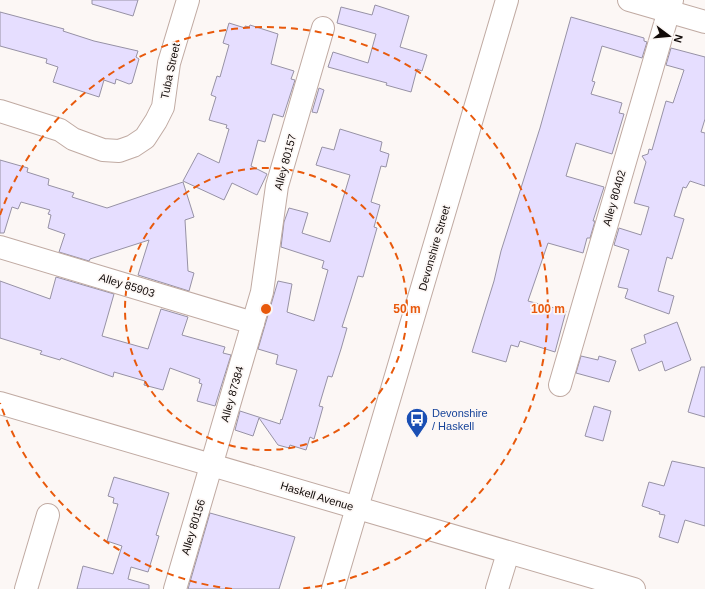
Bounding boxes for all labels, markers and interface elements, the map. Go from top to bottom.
north arrow [649,16,689,56]
text: N [672,33,685,44]
street label: Tuba Street [158,42,182,100]
street label: Alley 80157 [272,133,298,191]
street label: Alley 80402 [600,169,628,227]
street label: Devonshire Street [416,204,452,292]
street label: Alley 85903 [98,271,156,299]
centre of rings [259,302,273,316]
text: 50 m [393,302,421,316]
text: 100 m [531,302,565,316]
street label: Alley 87384 [218,365,246,423]
bus stop icon: Devonshire / Haskell [404,406,430,439]
place label: Devonshire / Haskell [432,407,488,432]
street label: Haskell Avenue [279,479,355,513]
street label: Alley 80156 [179,498,207,556]

